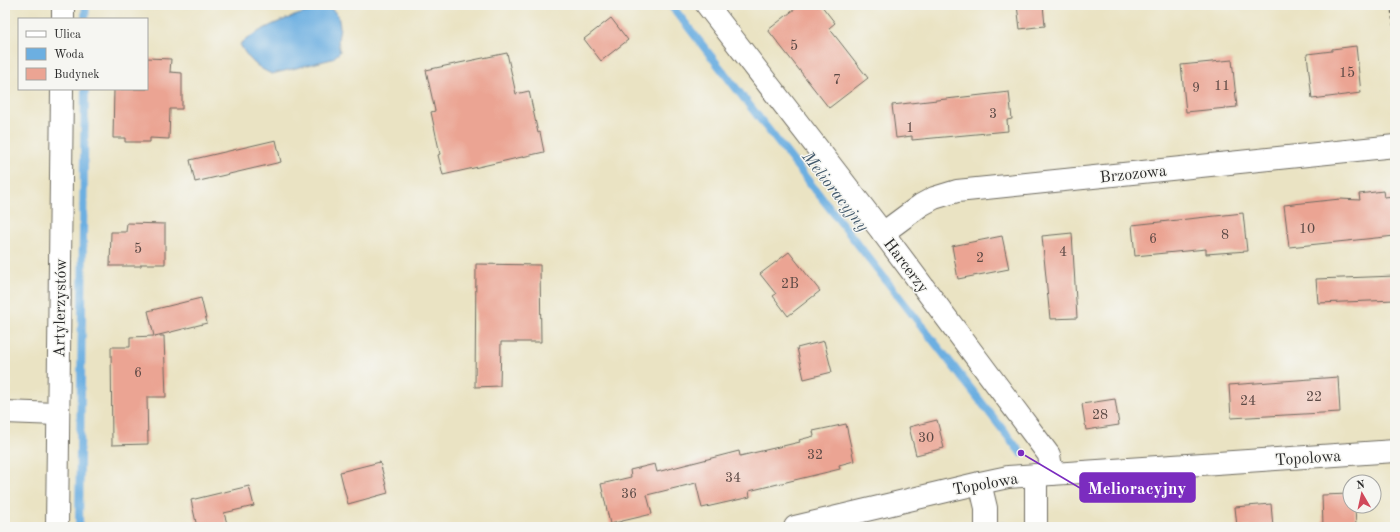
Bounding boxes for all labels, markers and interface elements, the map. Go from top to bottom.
legend [18,18,148,90]
text: Ulica [54,29,81,41]
house number: 5 [790,39,798,53]
text: Woda [54,49,84,61]
house number: 15 [1339,66,1355,80]
text: Budynek [54,69,100,81]
house number: 7 [833,73,841,87]
house number: 11 [1214,79,1230,93]
house number: 9 [1192,81,1200,95]
house number: 3 [989,107,997,121]
house number: 1 [906,121,914,135]
water label: Melioracyjny [798,148,872,236]
street label: Brzozowa [1099,164,1168,186]
house number: 10 [1299,222,1315,236]
house number: 8 [1221,228,1229,242]
house number: 6 [1149,232,1157,246]
street label: Harcerzy [880,236,931,297]
house number: 5 [134,242,142,256]
house number: 4 [1059,245,1067,259]
house number: 2 [976,251,984,265]
street label: Artylerzystów [52,258,70,358]
house number: 2B [781,277,799,291]
house number: 6 [134,366,142,380]
house number: 22 [1306,390,1322,404]
house number: 24 [1240,394,1256,408]
house number: 28 [1092,408,1108,422]
house number: 30 [918,431,934,445]
house number: 32 [807,448,823,462]
street label: Topolowa [1275,449,1342,469]
house number: 34 [725,471,741,485]
street label: Topolowa [951,471,1019,499]
callout: Melioracyjny [1080,473,1195,502]
north arrow [1342,474,1382,514]
text: N [1356,479,1366,492]
text: Melioracyjny [1088,481,1186,498]
house number: 36 [621,487,637,501]

